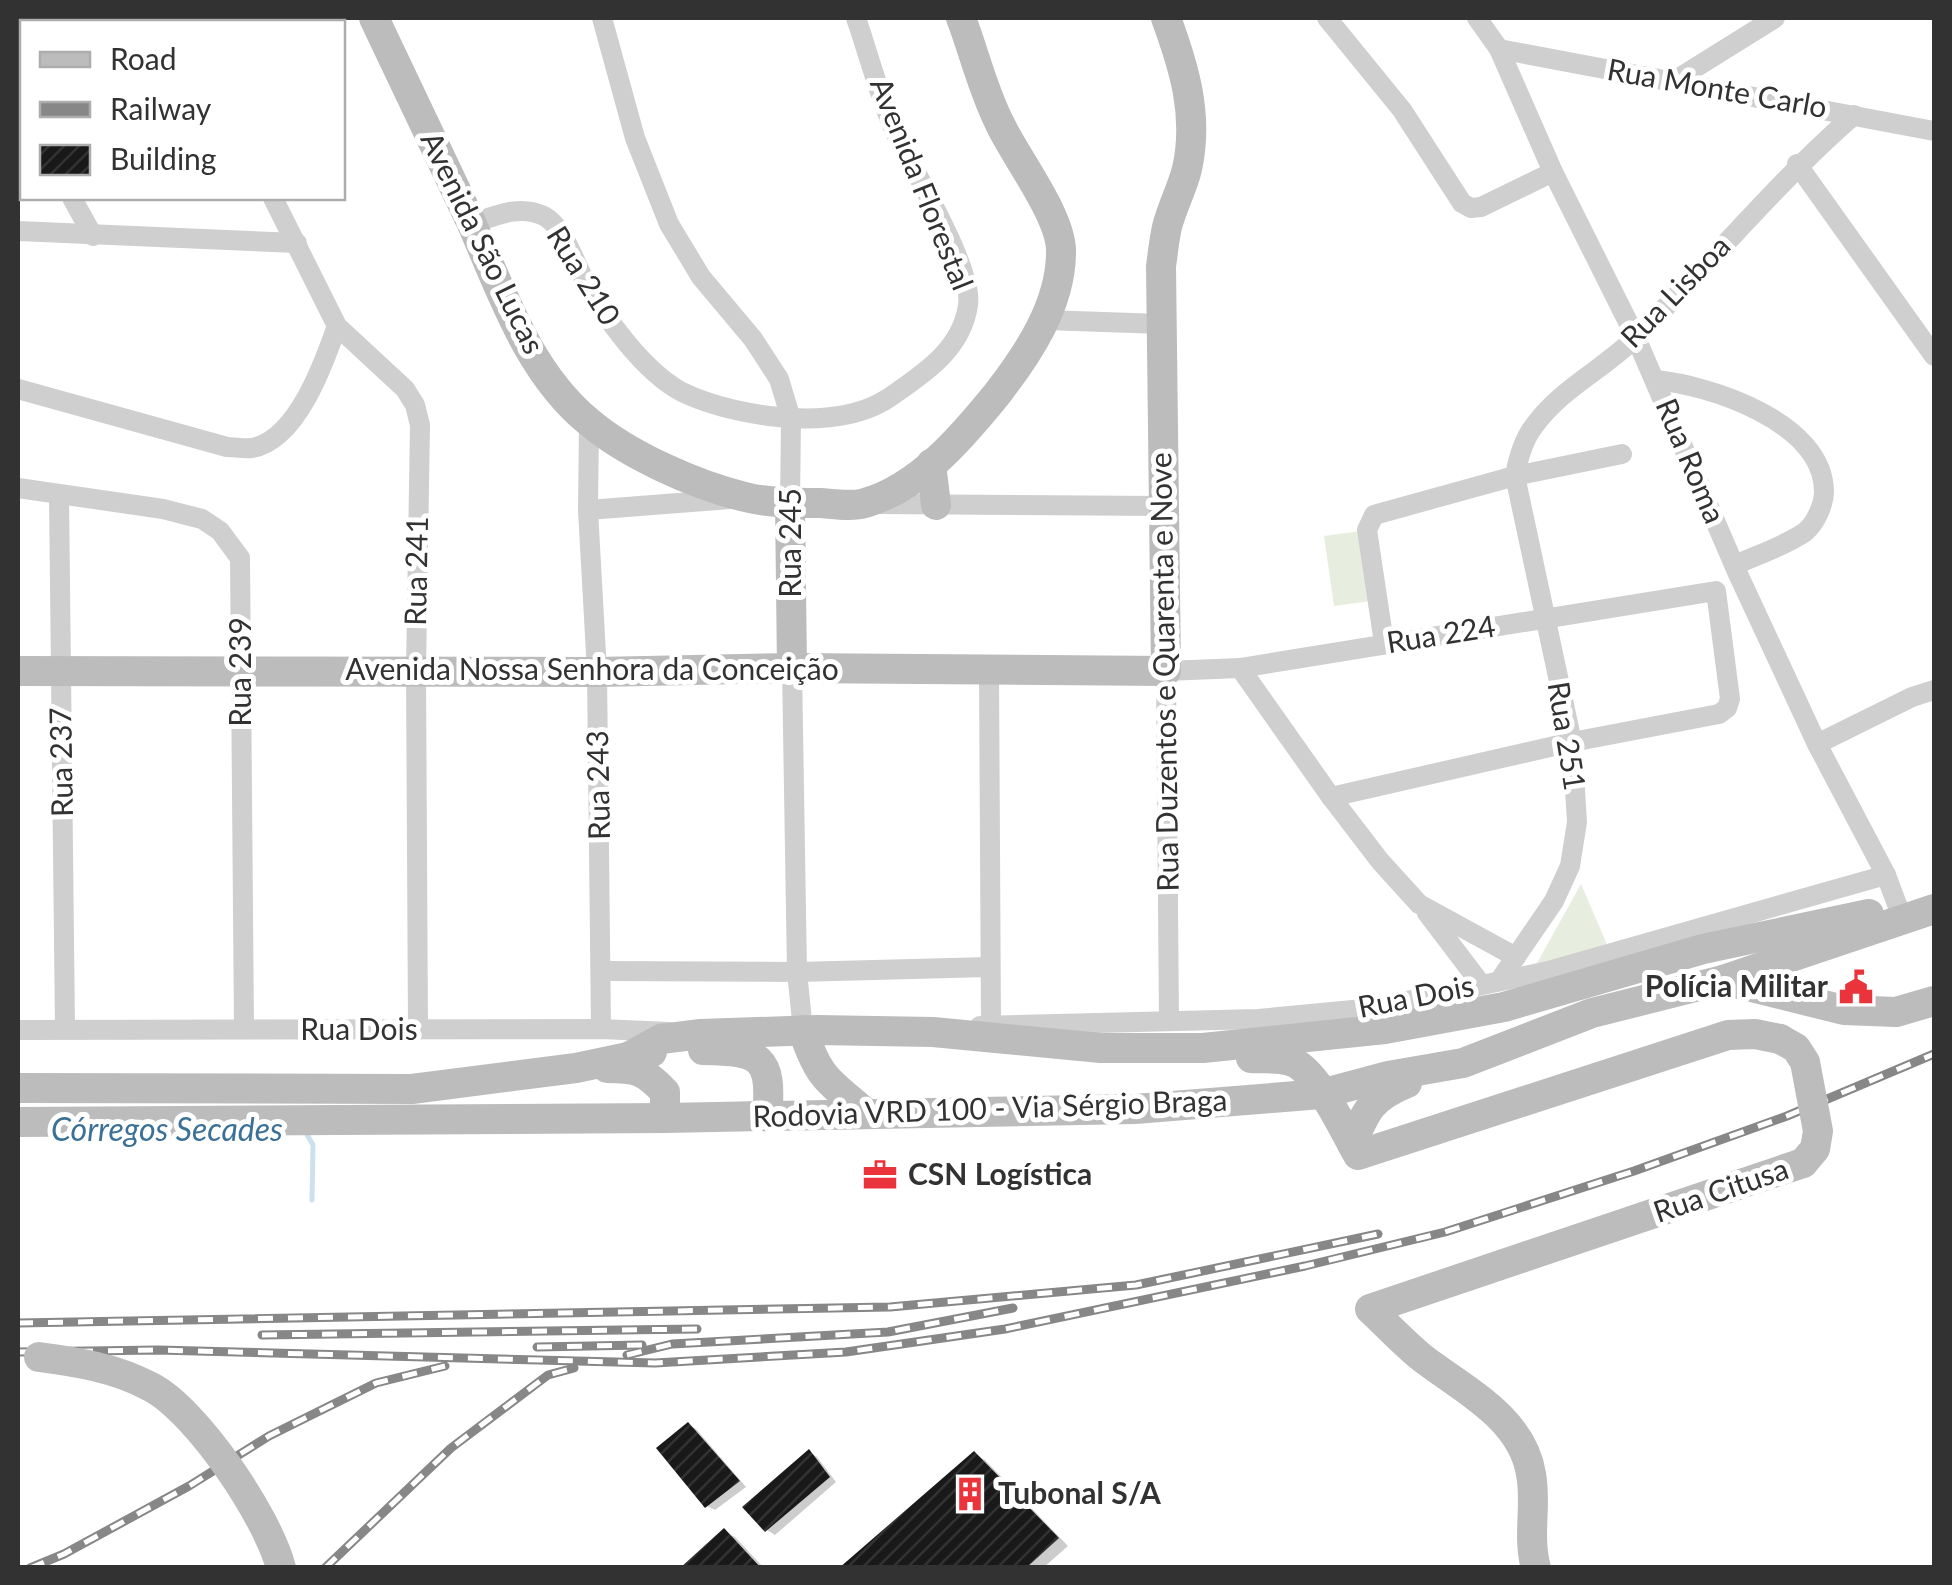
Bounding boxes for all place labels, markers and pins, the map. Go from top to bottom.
place label: Polícia Militar [1645,967,1829,1003]
public building icon: Polícia Militar [1837,968,1875,1006]
place label: CSN Logística [908,1155,1092,1191]
office icon: CSN Logística [861,1156,899,1194]
place label: Tubonal S/A [998,1474,1161,1510]
building icon: Tubonal S/A [951,1475,989,1513]

